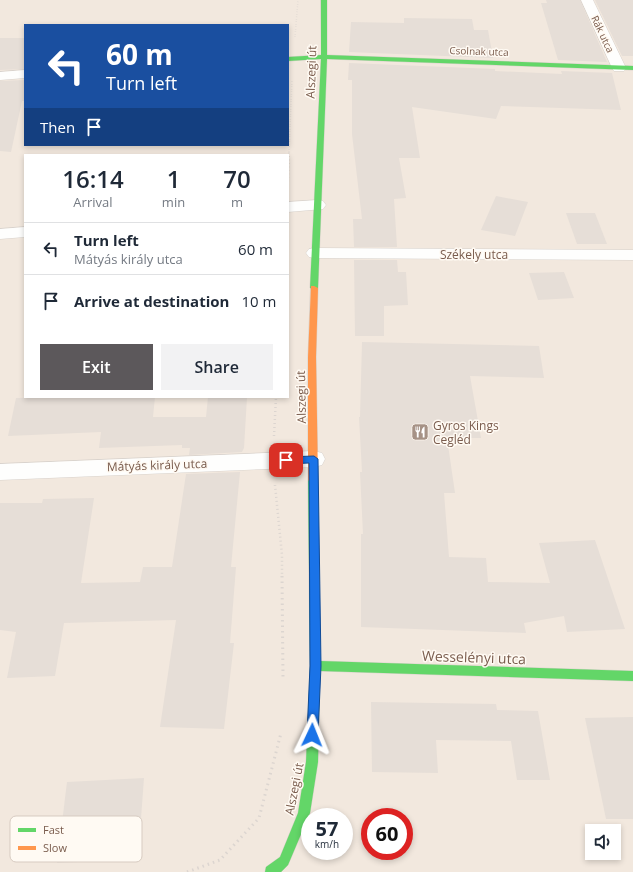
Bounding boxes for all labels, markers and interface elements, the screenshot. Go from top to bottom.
street label: Rák utca [588,13,618,55]
text: 60 m [106,35,173,73]
icon: left [40,40,92,92]
street label: Csolnak utca [449,43,509,59]
street label: Alszegi út [302,45,320,99]
text: Turn left [106,71,177,95]
icon: arrive [83,116,105,138]
text: Then [40,117,75,137]
text: 16:14 [62,162,124,195]
text: 1 [167,162,180,195]
text: 70 [223,162,251,195]
text: Arrival [73,193,112,211]
text: min [162,193,185,211]
text: m [231,193,243,211]
text: Turn left [74,230,139,250]
icon: left [40,238,62,260]
text: 60 m [238,239,273,259]
street label: Székely utca [440,246,508,263]
text: Mátyás király utca [74,250,183,268]
icon: arrive [40,290,62,312]
text: Arrive at destination [74,291,229,311]
text: 10 m [241,291,276,311]
button: Exit [40,344,153,390]
button: Share [161,344,273,390]
street label: Alszegi út [292,370,310,424]
place label: Gyros Kings Cegléd [433,417,499,448]
restaurant icon: Gyros Kings Cegléd [410,422,430,442]
pin [269,443,303,477]
icon: arrive [275,449,297,471]
street label: Mátyás király utca [107,455,207,475]
street label: Wesselényi utca [422,646,526,668]
position arrow [291,714,333,756]
street label: Alszegi út [281,761,307,817]
speed limit sign: 60 [361,808,413,860]
text: 57 [316,815,338,842]
legend [10,816,142,862]
text: Fast [43,822,64,837]
map controls [585,824,621,860]
button: sound [585,824,621,860]
text: km/h [315,837,339,851]
text: Slow [43,840,67,855]

